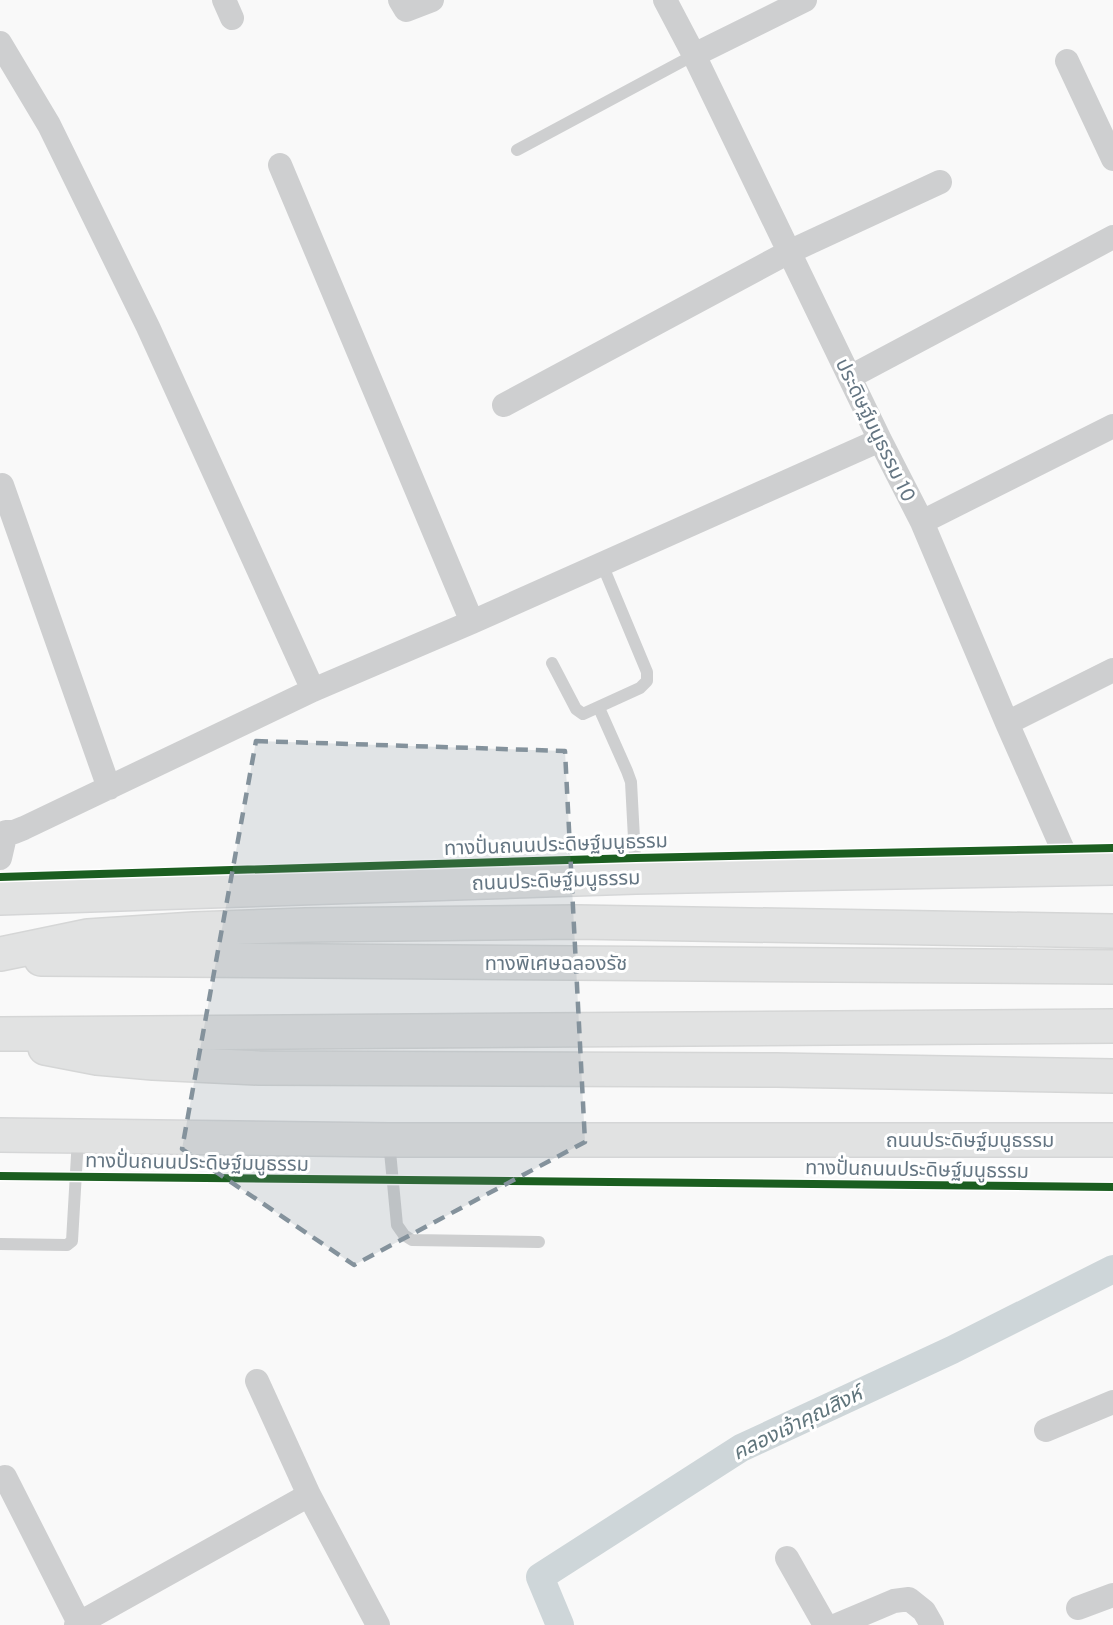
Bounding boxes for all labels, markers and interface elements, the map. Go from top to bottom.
street label: ประดิษฐ์มนูธรรม 10 [828,355,920,507]
street label: ทางปั่นถนนประดิษฐ์มนูธรรม [444,827,668,863]
street label: ถนนประดิษฐ์มนูธรรม [471,866,641,898]
street label: ทางพิเศษฉลองรัช [485,952,627,978]
street label: ถนนประดิษฐ์มนูธรรม [886,1129,1054,1155]
street label: ทางปั่นถนนประดิษฐ์มนูธรรม [85,1147,309,1179]
street label: ทางปั่นถนนประดิษฐ์มนูธรรม [805,1154,1029,1186]
water label: คลองเจ้าคุณสิงห์ [728,1379,871,1467]

